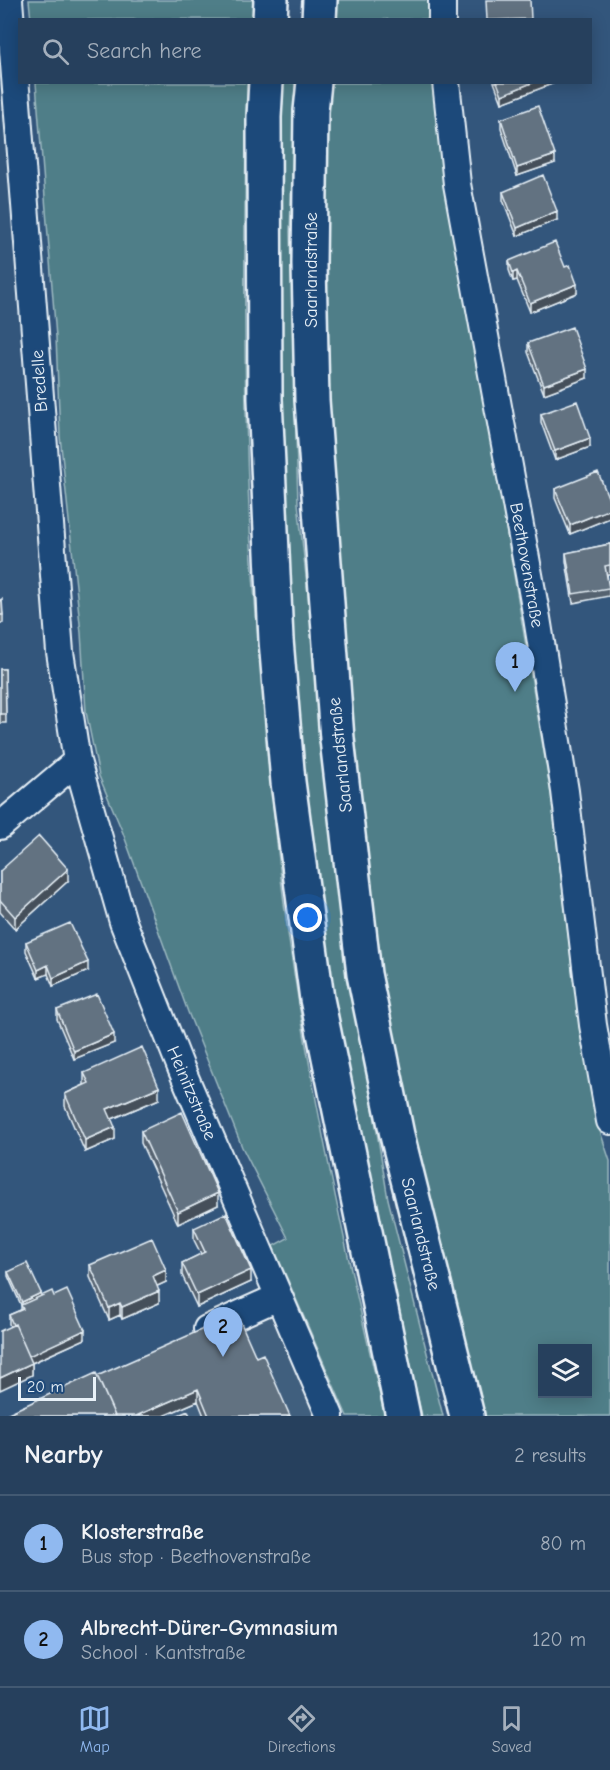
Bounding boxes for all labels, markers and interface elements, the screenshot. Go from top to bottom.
search box [18,18,592,84]
icon: search [39,35,72,68]
text: Search here [87,38,202,64]
street label: Saarlandstraße [301,212,322,328]
street label: Bredelle [27,349,52,413]
street label: Beethovenstraße [505,501,548,629]
pin: 1 [496,642,534,692]
street label: Saarlandstraße [324,696,357,814]
your location [293,903,322,932]
street label: Heinitzstraße [162,1043,221,1143]
street label: Saarlandstraße [396,1175,445,1293]
pin: 2 [204,1308,242,1357]
map controls [538,1344,592,1398]
button: layers [538,1344,592,1398]
scale bar [18,1374,96,1402]
text: 20 m [27,1378,64,1396]
text: Nearby [24,1440,103,1470]
text: 2 results [514,1444,586,1467]
text: Klosterstraße [81,1519,204,1545]
text: 1 [40,1532,47,1555]
text: 80 m [540,1532,586,1555]
text: Bus stop · Beethovenstraße [81,1545,311,1568]
text: Albrecht-Dürer-Gymnasium [81,1615,338,1641]
text: 2 [39,1628,48,1651]
text: 120 m [532,1628,586,1651]
text: School · Kantstraße [81,1641,246,1664]
tab: Map [78,1702,111,1756]
tab: Directions [268,1702,335,1756]
tab: Saved [492,1702,532,1756]

